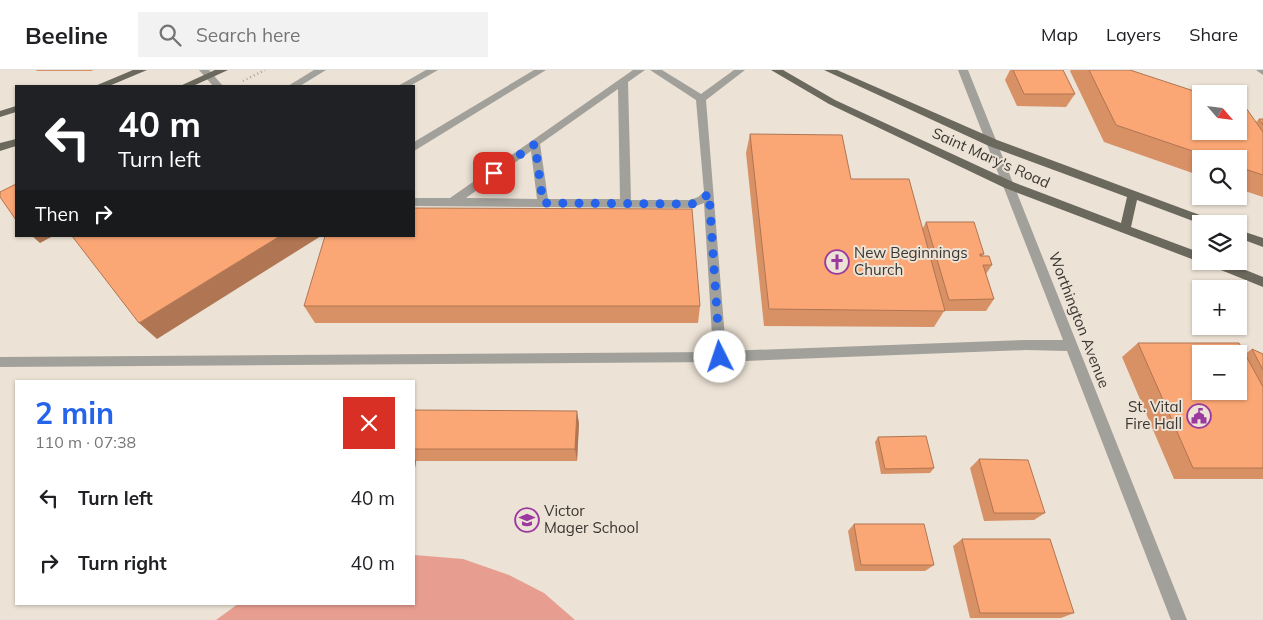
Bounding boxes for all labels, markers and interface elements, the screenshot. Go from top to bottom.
search box [138,12,488,57]
text: Beeline [25,20,108,50]
icon: search [156,21,184,49]
text: Search here [196,23,300,47]
text: Map [1041,23,1078,46]
text: Layers [1106,23,1161,46]
text: Share [1189,23,1238,46]
north arrow [1192,85,1248,140]
map controls [1192,85,1247,400]
text: 40 m [118,102,201,146]
icon: left [35,105,100,170]
street label: Saint Mary's Road [929,123,1053,192]
text: Turn left [118,145,201,173]
button: search [1192,150,1247,205]
pin [473,152,515,194]
icon: arrive [480,159,508,187]
icon: right [89,200,117,228]
text: Then [35,202,79,226]
button: layers [1192,215,1247,270]
place label: New Beginnings Church [854,243,968,279]
church icon: New Beginnings Church [824,249,850,275]
street label: Worthington Avenue [1045,249,1114,391]
button: + [1192,280,1247,335]
position arrow [693,330,745,382]
button: − [1192,345,1247,400]
text: 2 min [35,394,114,432]
button: close [343,397,395,449]
place label: St. Vital Fire Hall [1125,397,1182,433]
public building icon: St. Vital Fire Hall [1186,403,1212,429]
text: 110 m · 07:38 [35,432,136,452]
icon: left [35,484,63,512]
text: Turn left [78,486,153,510]
text: 40 m [351,486,395,510]
place label: Victor Mager School [544,501,639,537]
school or university icon: Victor Mager School [514,507,540,533]
icon: right [35,549,63,577]
text: Turn right [78,551,167,575]
text: 40 m [351,551,395,575]

